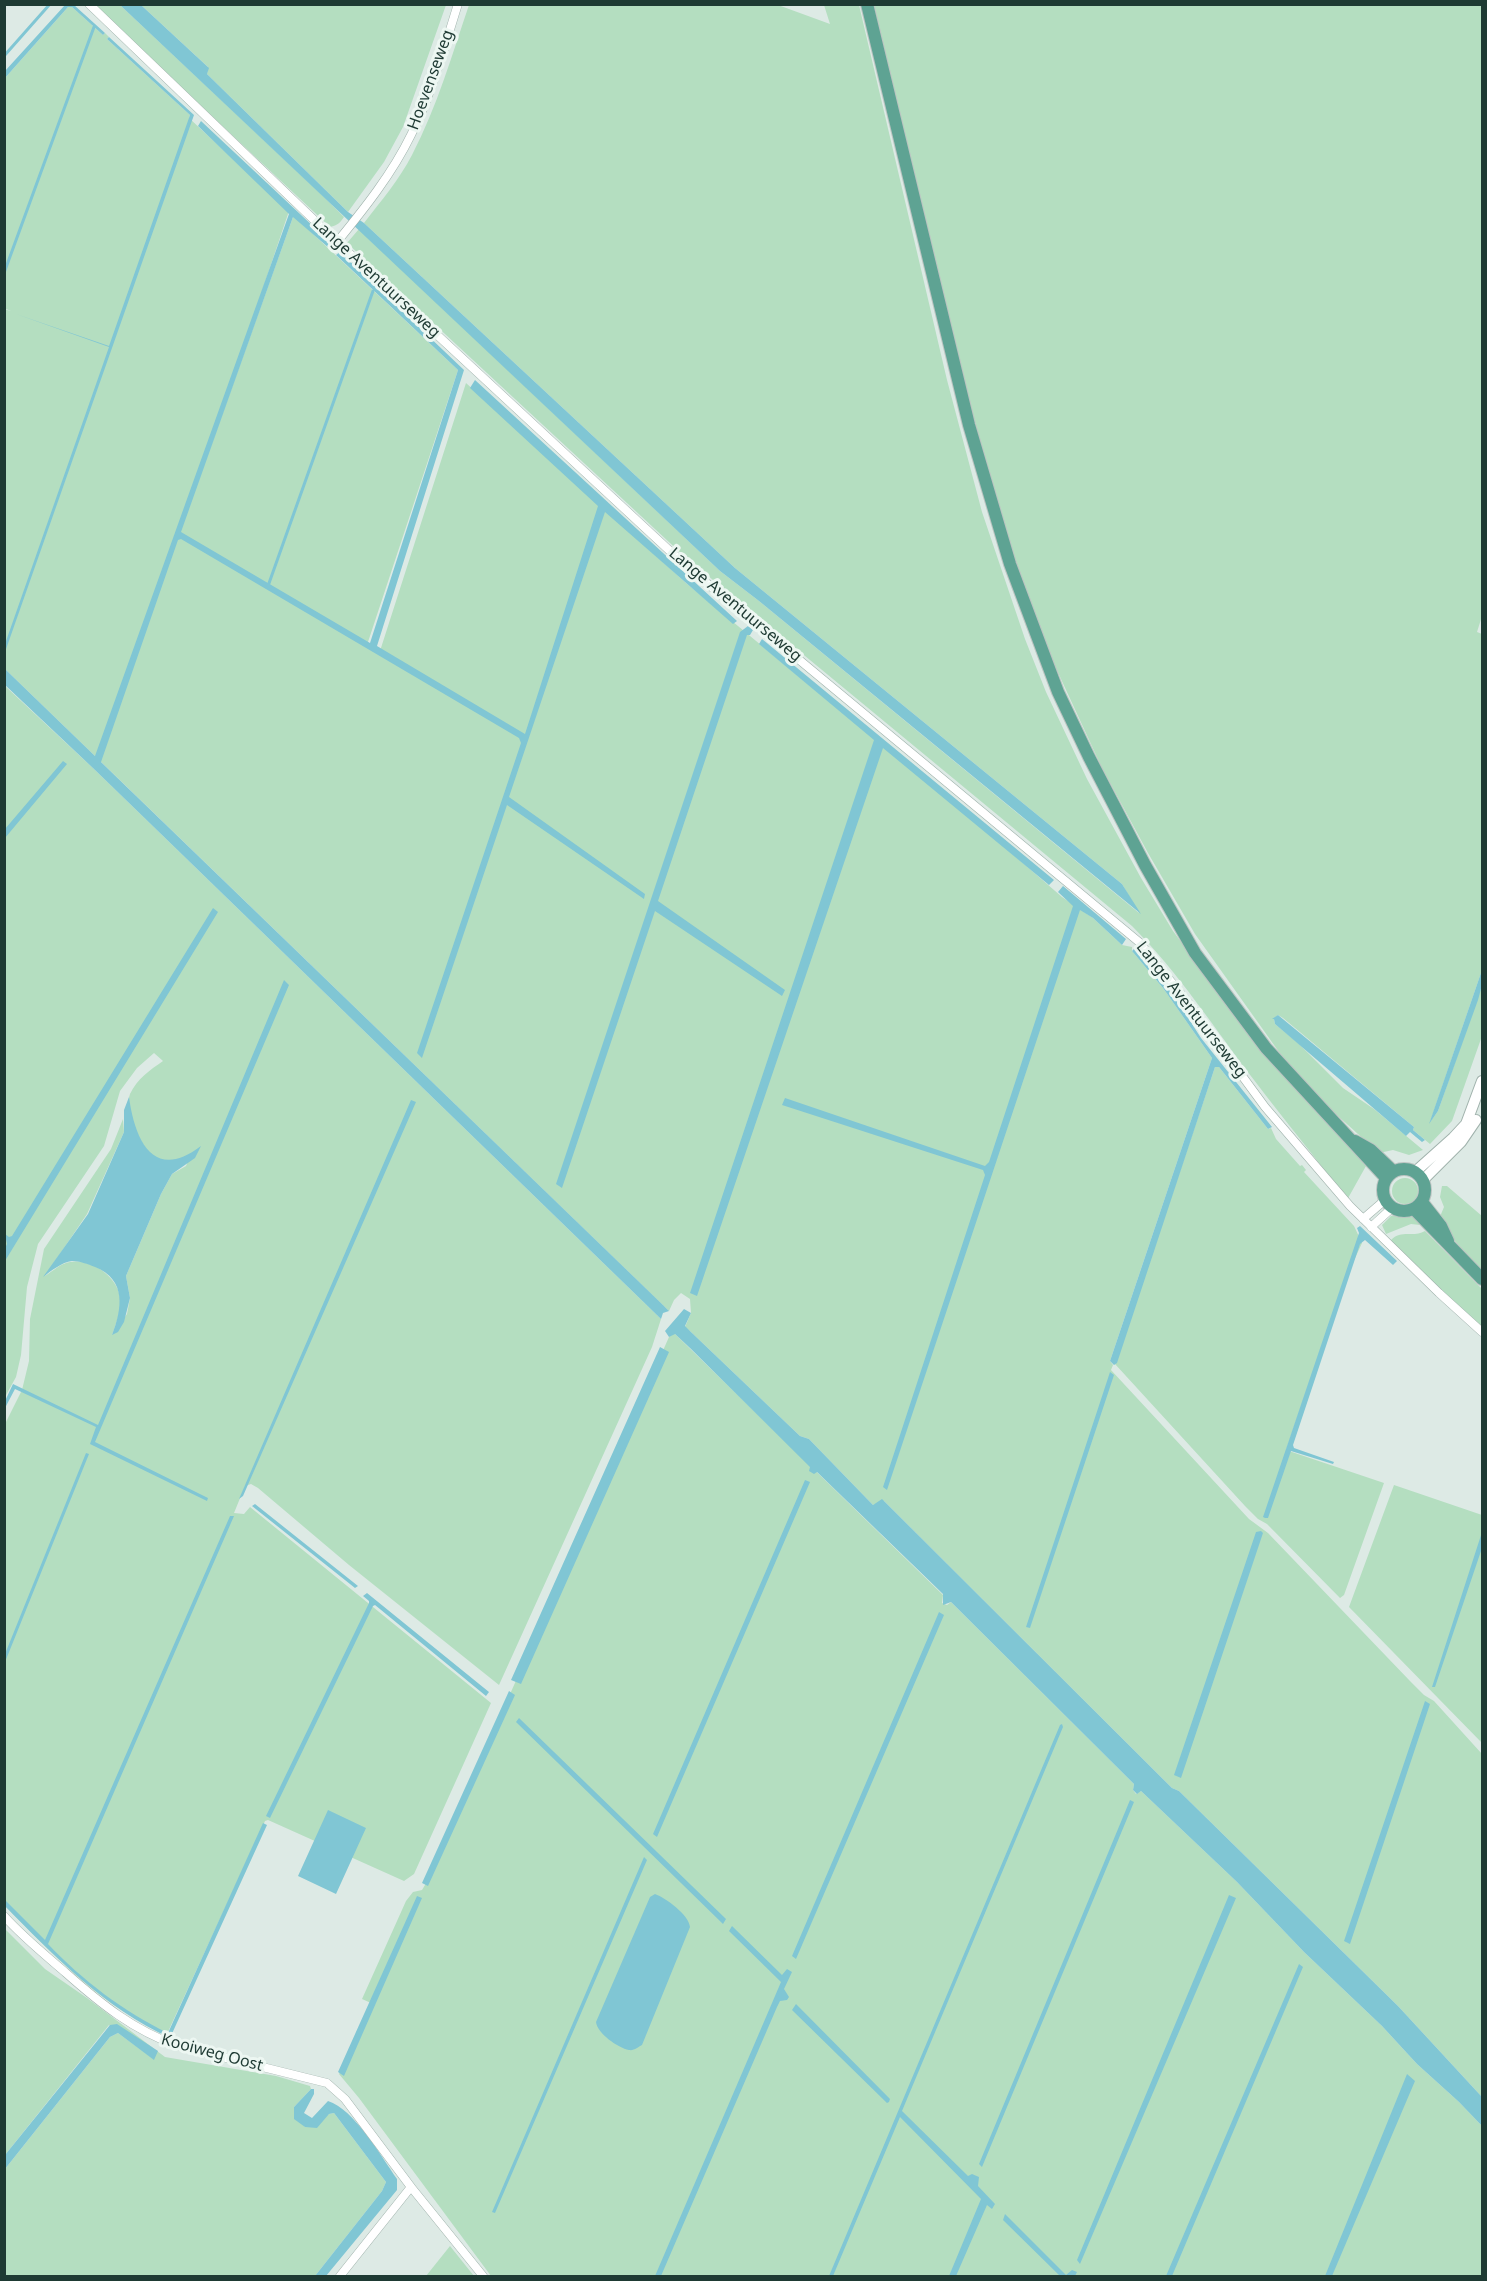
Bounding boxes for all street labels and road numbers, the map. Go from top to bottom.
street label: Hoevenseweg [404,27,458,133]
street label: Lange Aventuurseweg [308,214,444,342]
street label: Lange Aventuurseweg [665,544,805,666]
street label: Lange Aventuurseweg [1132,938,1250,1082]
street label: Kooiweg Oost [159,2030,265,2076]

